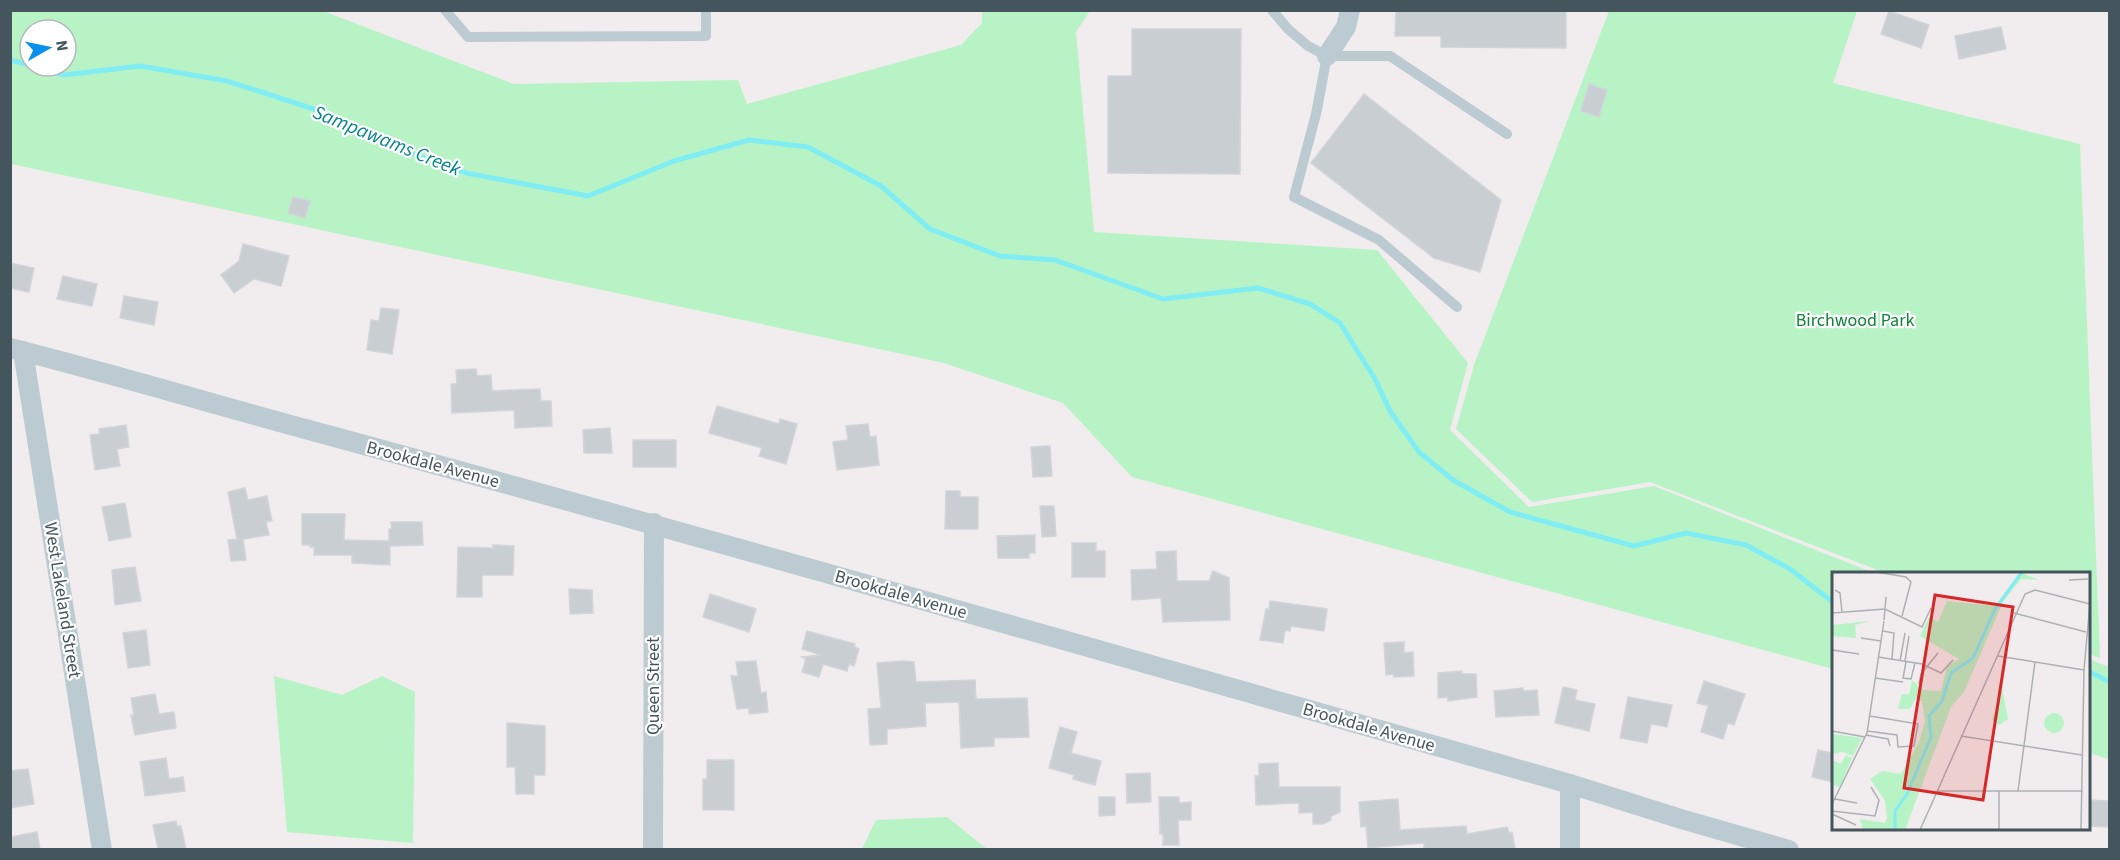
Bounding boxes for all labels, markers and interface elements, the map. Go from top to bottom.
north arrow [18,18,78,78]
text: N [50,39,74,53]
water label: Sampawams Creek [308,98,465,184]
park label: Birchwood Park [1796,308,1914,333]
street label: Brookdale Avenue [364,435,502,494]
street label: West Lakeland Street [38,520,87,680]
street label: Brookdale Avenue [832,564,970,625]
inset map [1832,572,2090,830]
street label: Queen Street [641,637,666,735]
street label: Brookdale Avenue [1300,697,1438,758]

